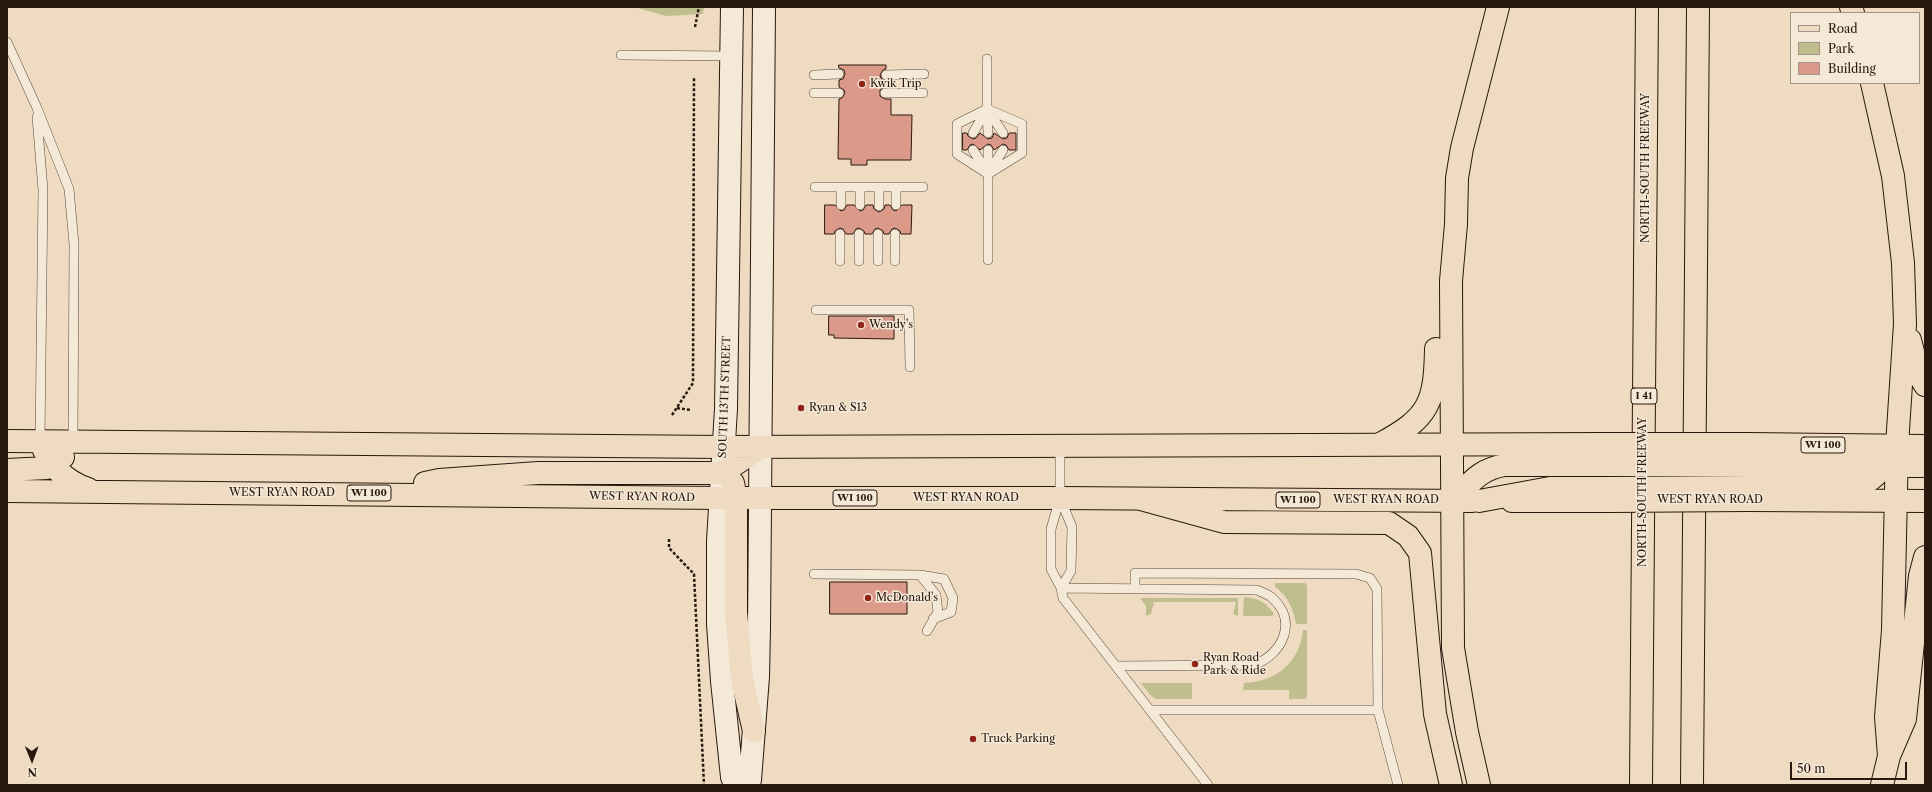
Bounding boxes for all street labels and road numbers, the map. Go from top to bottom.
street label: NORTH-SOUTH FREEWAY [1639,93,1653,243]
street label: SOUTH 13TH STREET [716,336,734,458]
road number: I 41 [1631,388,1657,404]
street label: NORTH-SOUTH FREEWAY [1636,417,1650,567]
road number: WI 100 [1801,437,1845,453]
road number: WI 100 [347,485,391,501]
street label: WEST RYAN ROAD [229,486,335,500]
street label: WEST RYAN ROAD [589,489,695,505]
road number: WI 100 [833,490,877,506]
street label: WEST RYAN ROAD [913,491,1019,505]
road number: WI 100 [1276,492,1320,508]
street label: WEST RYAN ROAD [1333,493,1439,507]
street label: WEST RYAN ROAD [1657,493,1763,507]

